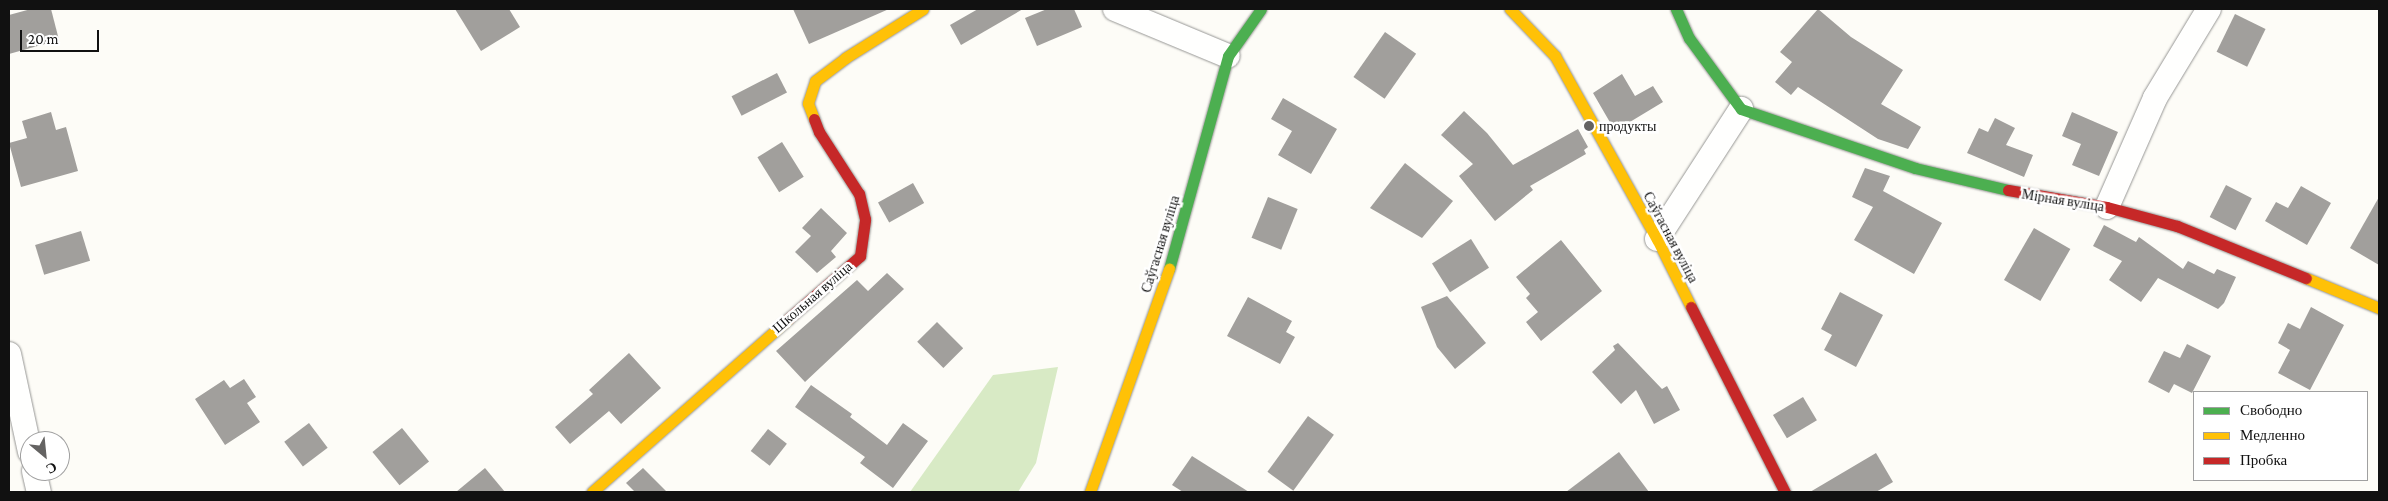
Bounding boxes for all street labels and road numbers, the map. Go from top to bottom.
street label: Мірная вуліца [2021,185,2105,215]
street label: Саўгасная вуліца [1640,189,1702,285]
street label: Саўгасная вуліца [1137,193,1183,295]
street label: Школьная вуліца [769,258,855,336]

